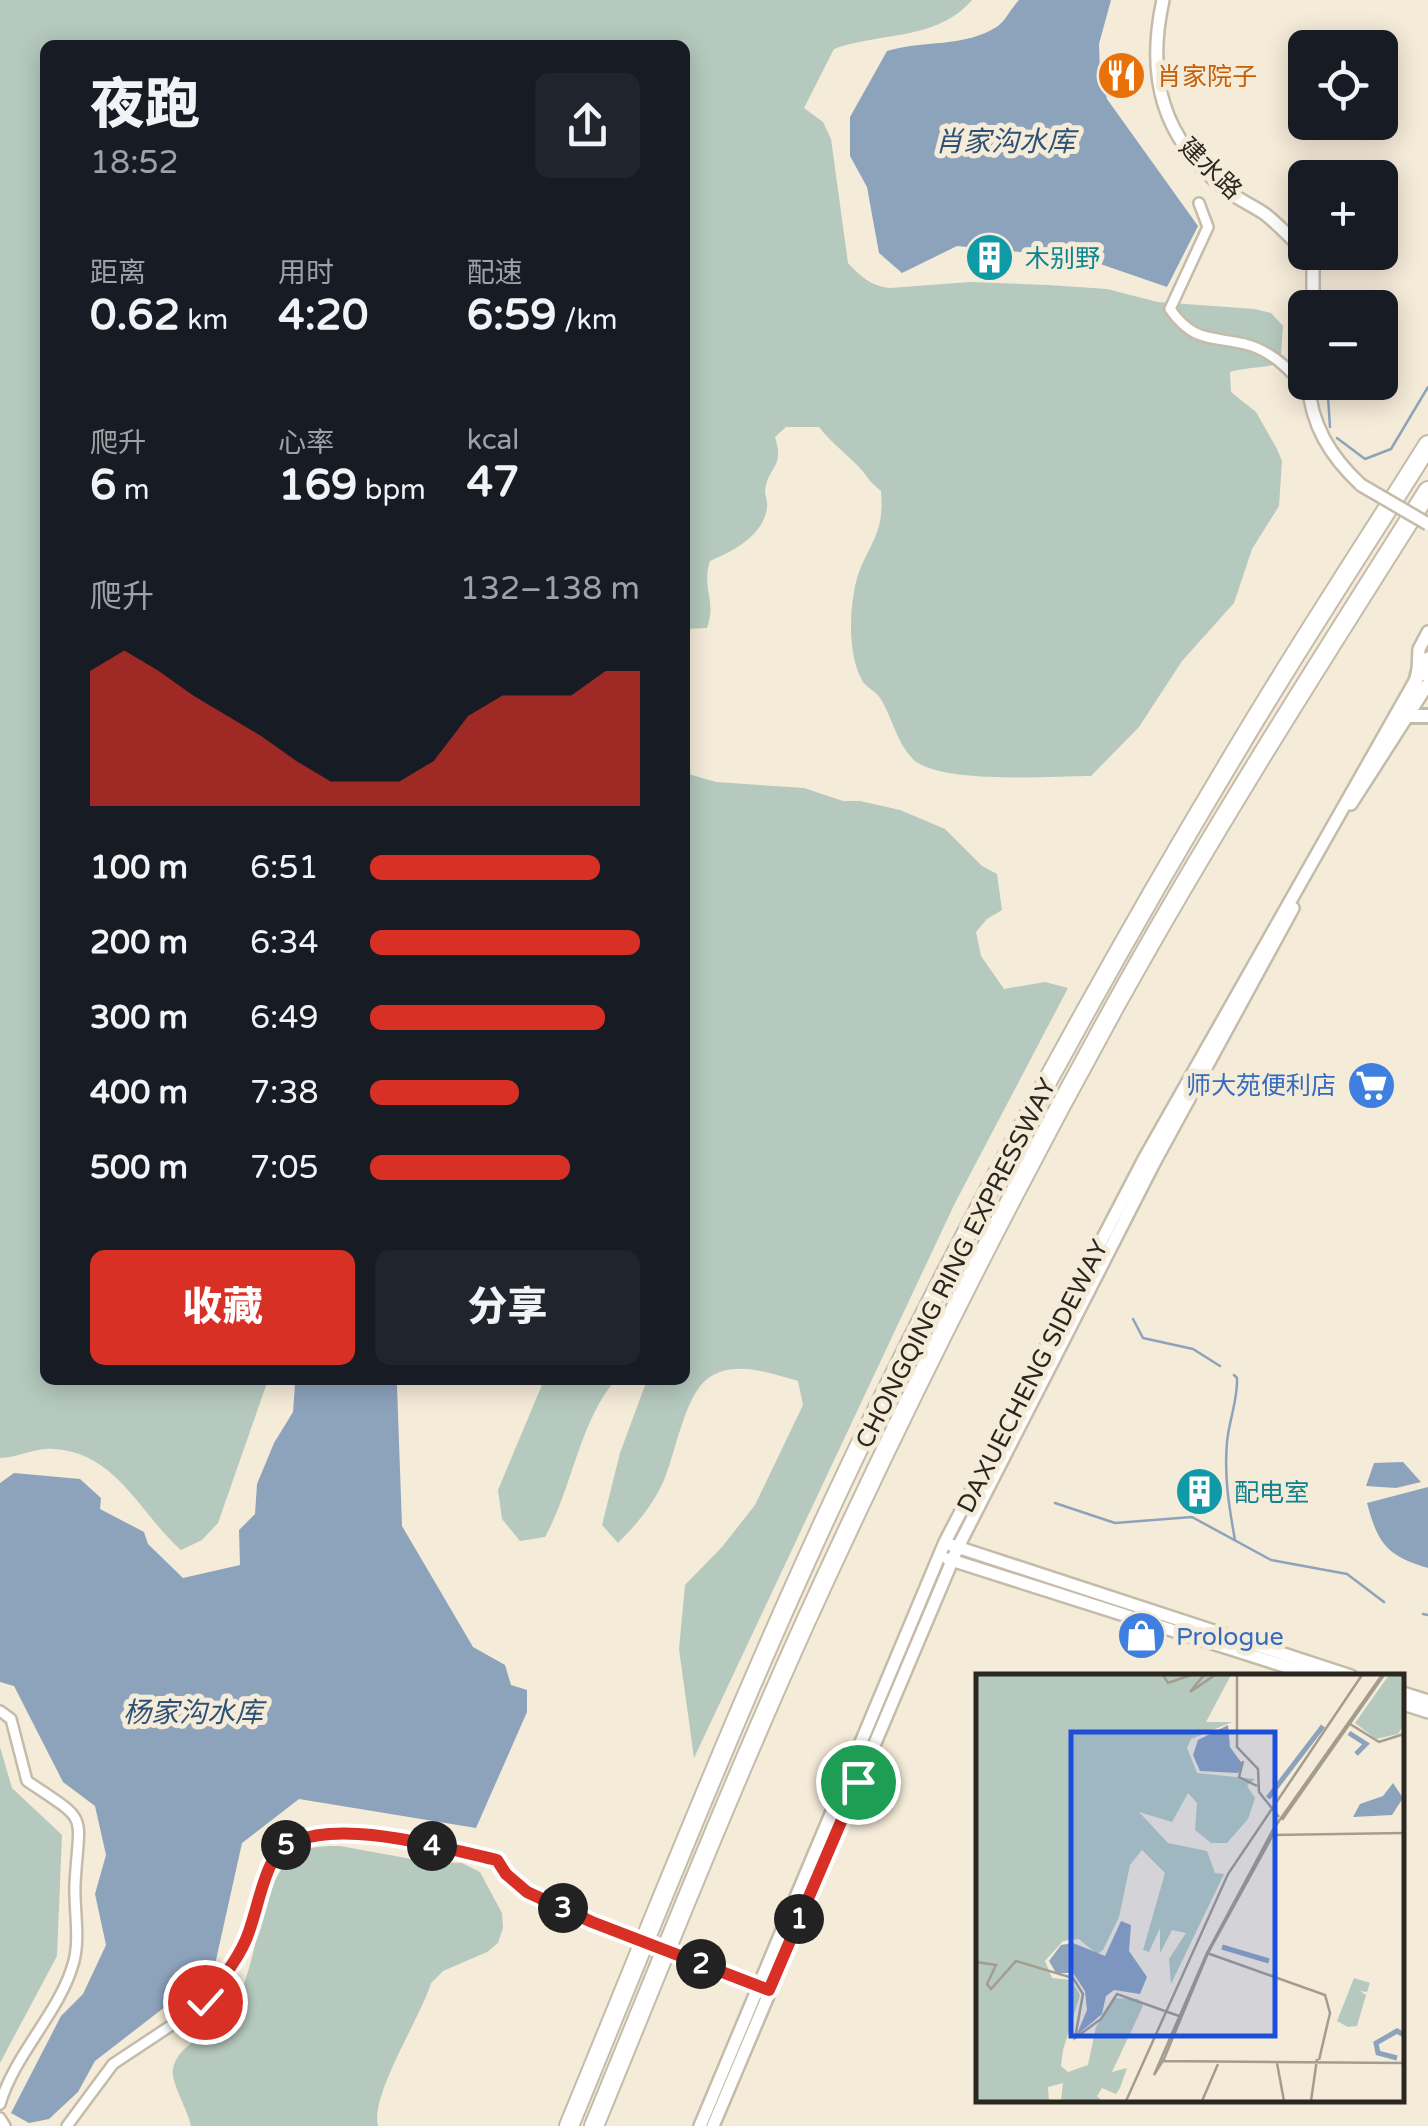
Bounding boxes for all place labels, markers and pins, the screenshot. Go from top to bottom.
restaurant icon: 肖家院子 [1096,50,1148,102]
place label: 肖家院子 [1157,62,1257,92]
building icon: 木别野 [964,232,1016,284]
place label: 木别野 [1025,244,1100,274]
supermarket icon: 师大苑便利店 [1345,1059,1397,1111]
place label: 师大苑便利店 [1186,1071,1336,1101]
building icon: 配电室 [1173,1466,1225,1518]
place label: 配电室 [1234,1478,1309,1508]
shop icon: Prologue [1115,1610,1167,1662]
place label: Prologue [1176,1622,1284,1652]
pin [816,1740,901,1825]
pin: 5 [261,1820,311,1870]
pin: 4 [407,1821,457,1871]
pin: 3 [538,1883,588,1933]
pin: 1 [774,1894,824,1944]
pin: 2 [676,1939,726,1989]
pin [163,1960,248,2045]

